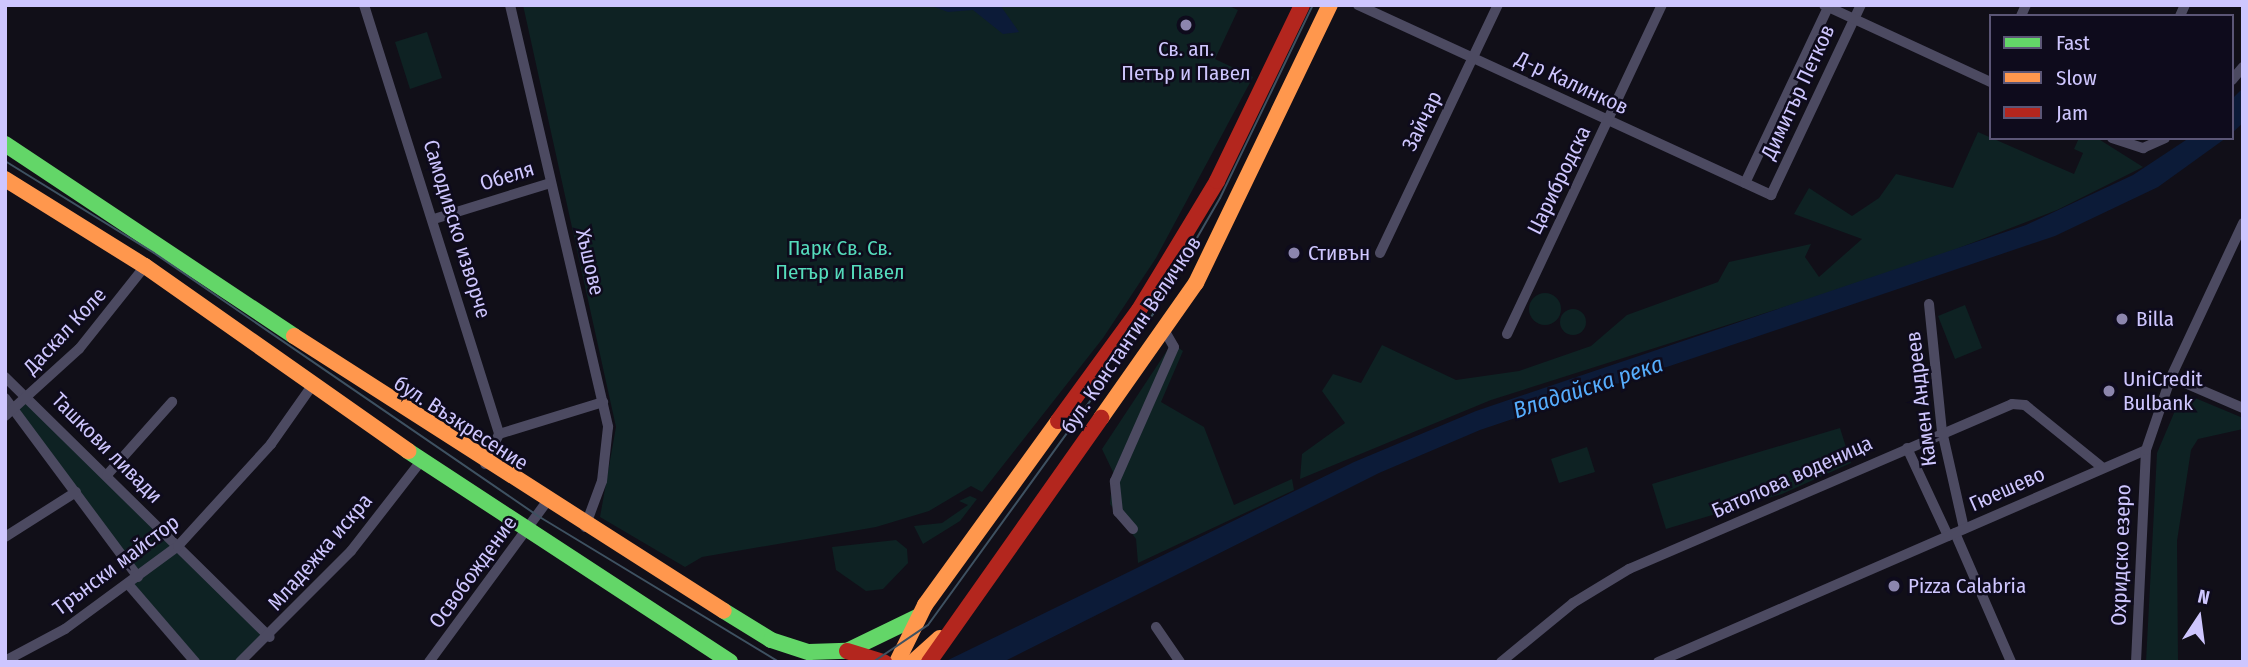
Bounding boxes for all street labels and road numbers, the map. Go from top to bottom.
street label: Димитър Петков [1756,21,1840,163]
street label: Д-р Калинков [1512,46,1632,120]
street label: Зайчар [1397,87,1447,155]
street label: Царибродска [1522,122,1596,238]
street label: Самодивско изворче [418,137,496,321]
street label: Обеля [477,156,537,196]
street label: Хъшове [570,226,610,298]
street label: бул. Константин Величков [1055,231,1207,439]
street label: Даскал Коле [18,282,112,380]
street label: Камен Андреев [1900,330,1942,468]
street label: бул. Възкресение [389,370,533,476]
street label: Ташкови ливади [46,387,168,509]
street label: Батолова воденица [1708,430,1876,524]
street label: Гюешево [1965,461,2049,517]
street label: Охридско езеро [2106,484,2136,626]
street label: Младежка искра [262,489,378,615]
street label: Трънски майстор [48,509,184,621]
street label: Освобождение [424,511,522,633]

